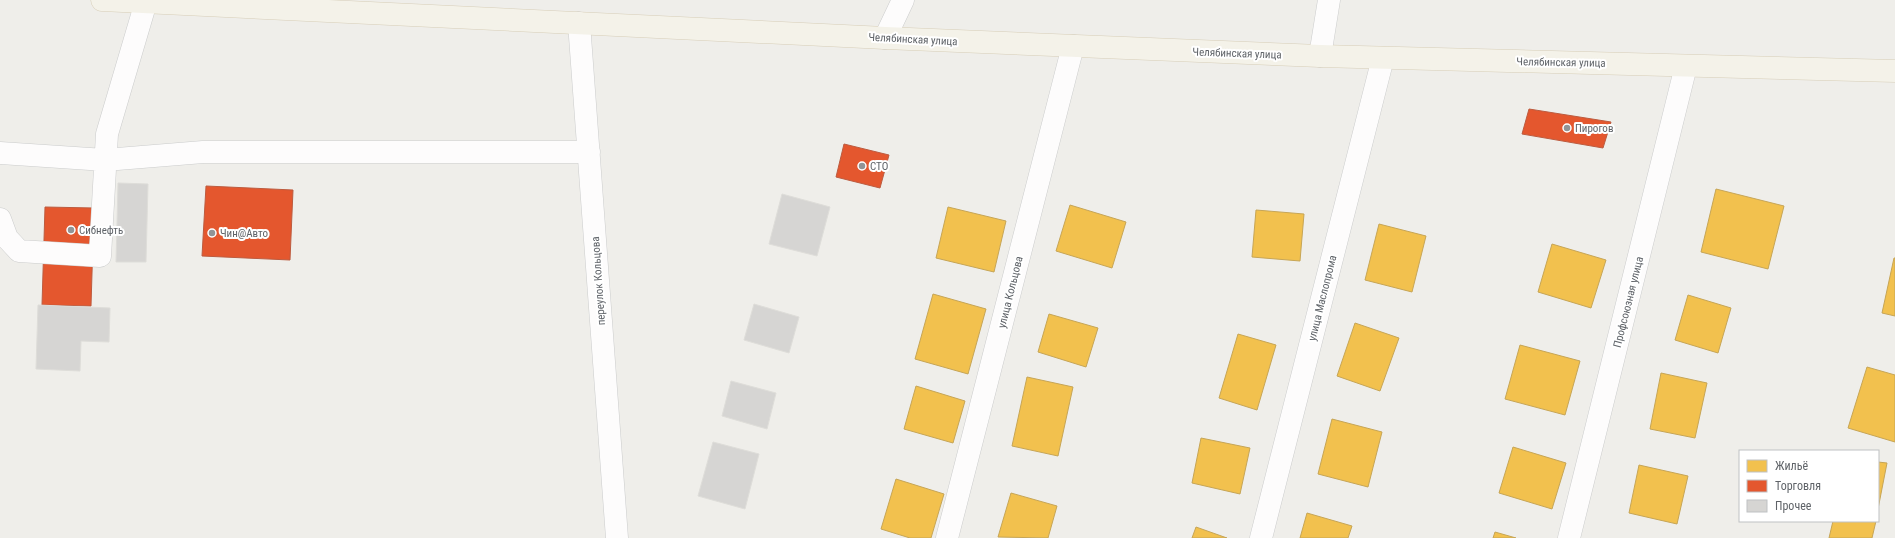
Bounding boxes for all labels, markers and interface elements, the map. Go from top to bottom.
street label: Челябинская улица [868,31,958,48]
street label: Челябинская улица [1192,45,1282,62]
street label: Челябинская улица [1516,55,1606,70]
place label: Пирогов [1575,122,1613,135]
marker: Пирогов [1562,123,1572,133]
place label: СТО [870,160,888,173]
marker: СТО [857,161,867,171]
place label: Сибнефть [79,224,123,237]
marker: Сибнефть [66,225,76,235]
place label: Чин@Авто [220,227,269,240]
marker: Чин@Авто [207,228,217,238]
street label: переулок Кольцова [589,236,608,326]
street label: улица Маслопрома [1306,254,1339,342]
street label: улица Кольцова [995,255,1026,329]
street label: Профсоюзная улица [1611,255,1646,349]
legend [1739,450,1879,522]
text: Жильё [1775,459,1808,473]
text: Торговля [1775,479,1821,493]
text: Прочее [1775,499,1812,513]

